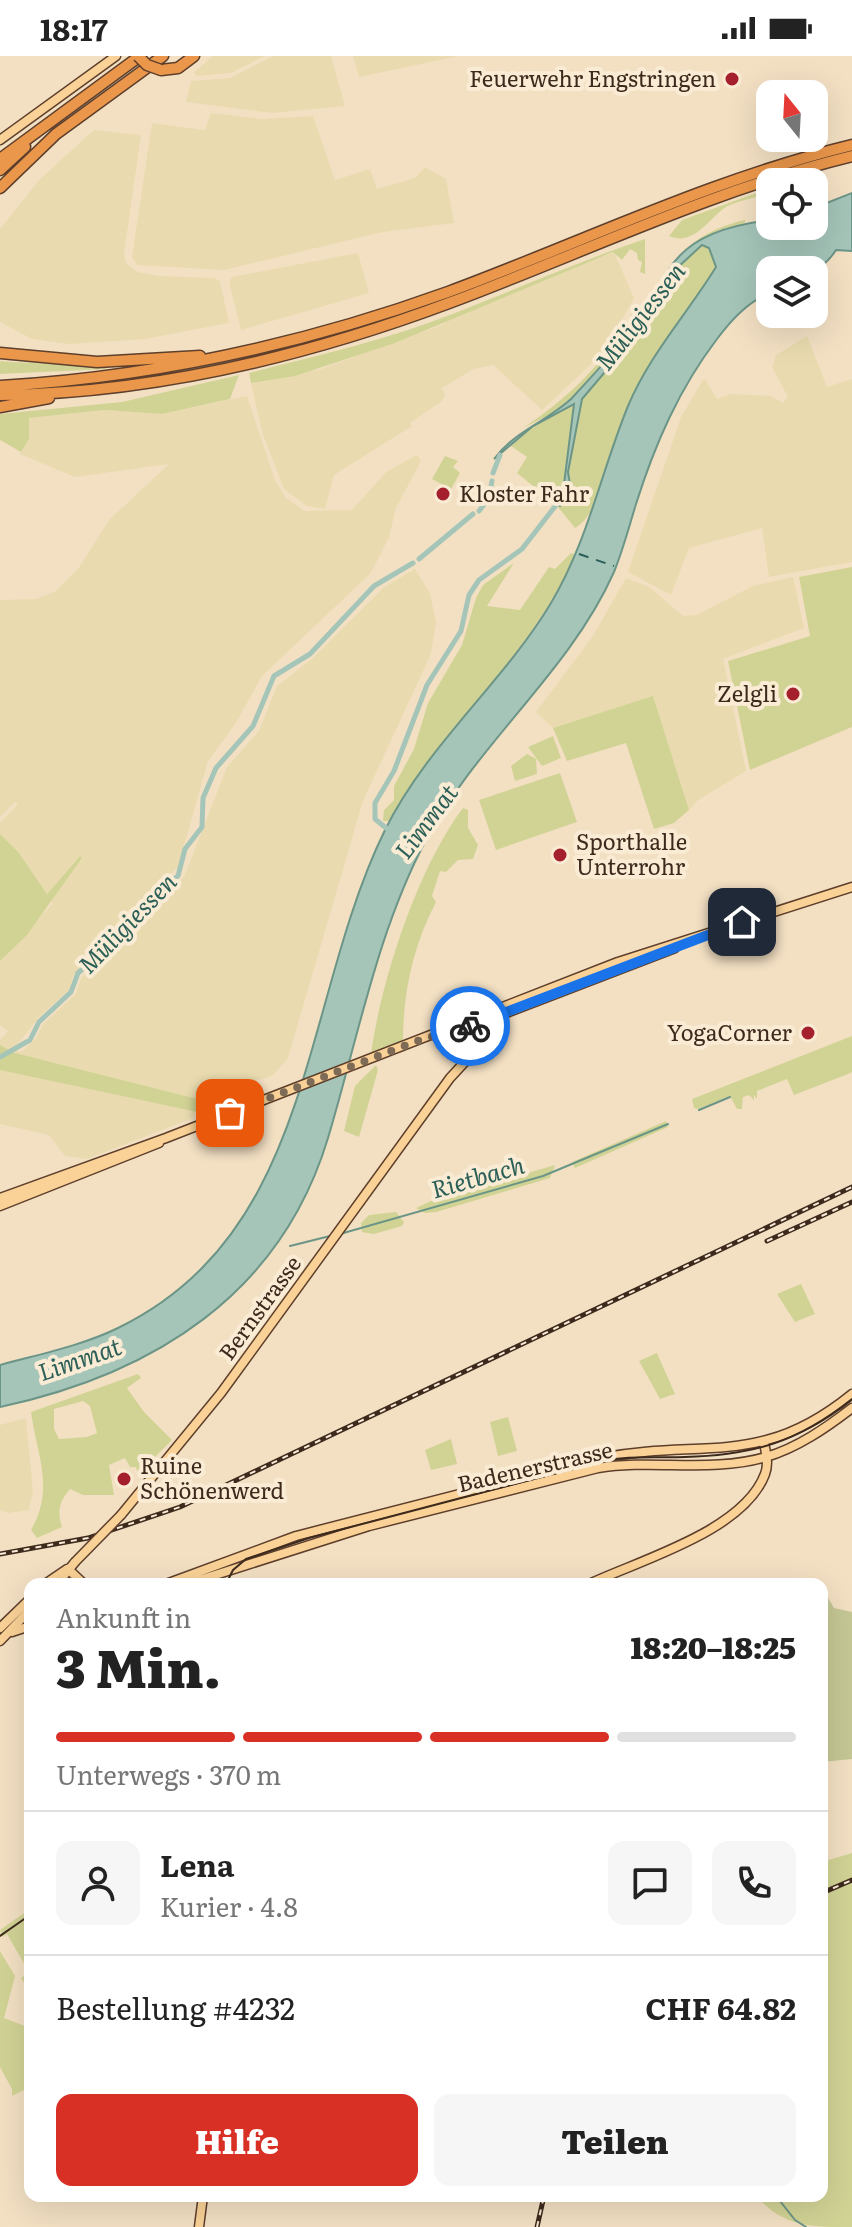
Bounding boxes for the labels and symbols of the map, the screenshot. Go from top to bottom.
place label: Feuerwehr Engstringen [469,61,716,94]
marker: Feuerwehr Engstringen [723,70,741,88]
north arrow [756,80,828,152]
water label: Müligiessen [586,254,692,377]
place label: Kloster Fahr [459,476,590,509]
marker: Kloster Fahr [434,485,452,503]
place label: Zelgli [717,676,777,709]
marker: Zelgli [784,685,802,703]
water label: Limmat [385,775,465,865]
place label: Sporthalle Unterrohr [576,824,687,882]
marker: Sporthalle Unterrohr [551,846,569,864]
water label: Müligiessen [69,864,183,980]
pin [708,888,776,956]
courier [430,986,510,1066]
place label: YogaCorner [667,1015,793,1048]
marker: YogaCorner [799,1024,817,1042]
pin [196,1079,264,1147]
water label: Rietbach [427,1146,528,1206]
street label: Bernstrasse [210,1248,308,1366]
water label: Limmat [33,1327,126,1388]
street label: Badenerstrasse [454,1432,615,1499]
place label: Ruine Schönenwerd [140,1448,284,1506]
marker: Ruine Schönenwerd [115,1470,133,1488]

